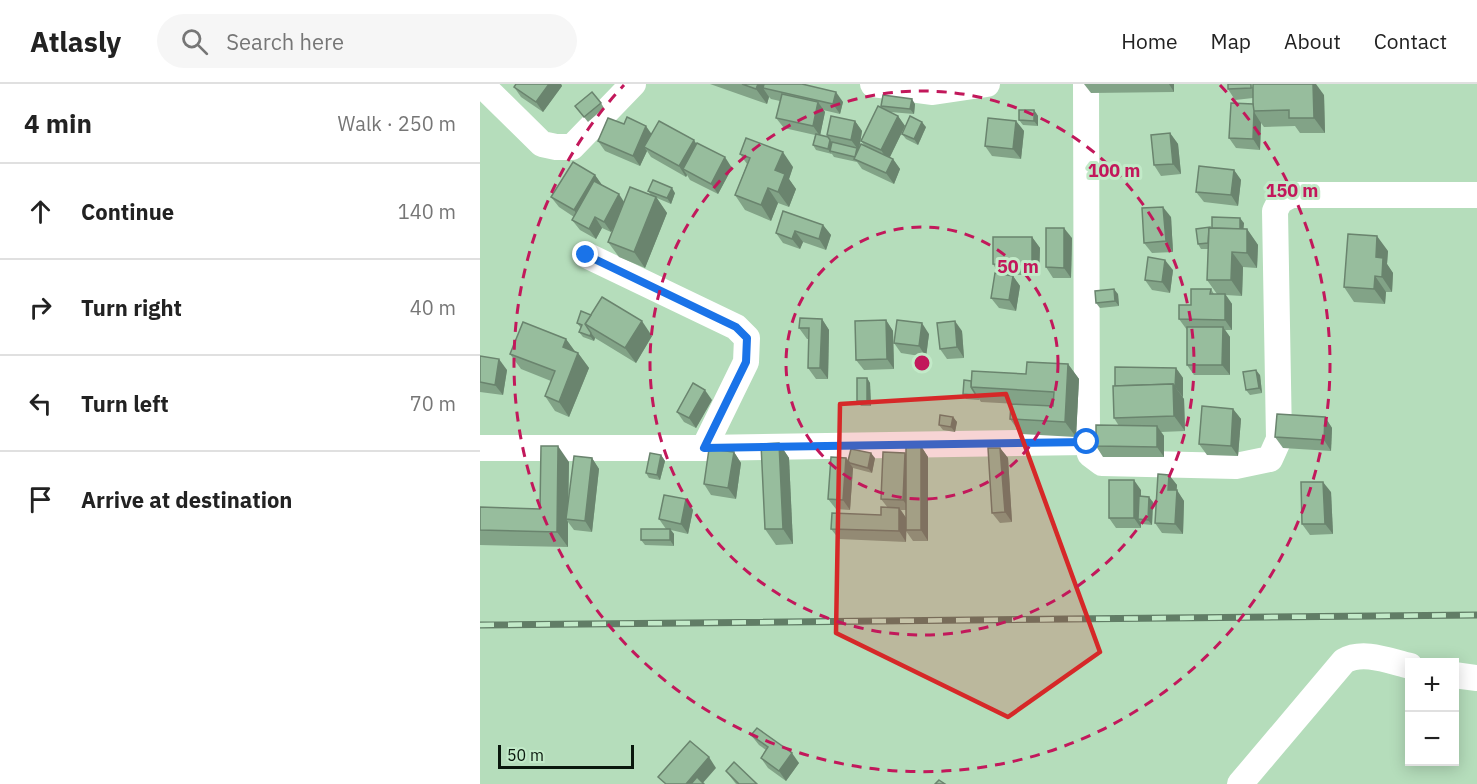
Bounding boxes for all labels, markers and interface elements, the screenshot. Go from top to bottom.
search box [157,14,577,68]
text: Atlasly [30,23,121,60]
icon: search [178,25,211,58]
text: Search here [226,27,344,56]
text: Home [1121,27,1178,55]
text: Map [1211,27,1251,55]
text: About [1284,27,1341,55]
text: Contact [1374,27,1447,55]
text: 4 min [24,106,92,140]
text: Walk · 250 m [338,110,456,137]
text: 100 m [1088,159,1140,182]
text: 150 m [1266,179,1318,202]
icon: ahead [24,195,57,228]
text: Continue [81,197,174,226]
text: 140 m [398,198,456,225]
route end [572,241,598,267]
text: 50 m [997,255,1039,278]
icon: right [24,291,57,324]
text: Turn right [81,293,182,322]
text: 40 m [410,294,456,321]
centre of rings [912,353,932,373]
icon: left [24,387,57,420]
text: Turn left [81,389,169,418]
text: 70 m [410,390,456,417]
route start [1073,428,1099,454]
icon: arrive [24,483,57,516]
text: Arrive at destination [81,485,292,514]
map controls [1405,658,1459,766]
button: + [1405,658,1459,712]
button: − [1405,712,1459,766]
scale bar [498,742,634,770]
text: 50 m [507,745,544,765]

